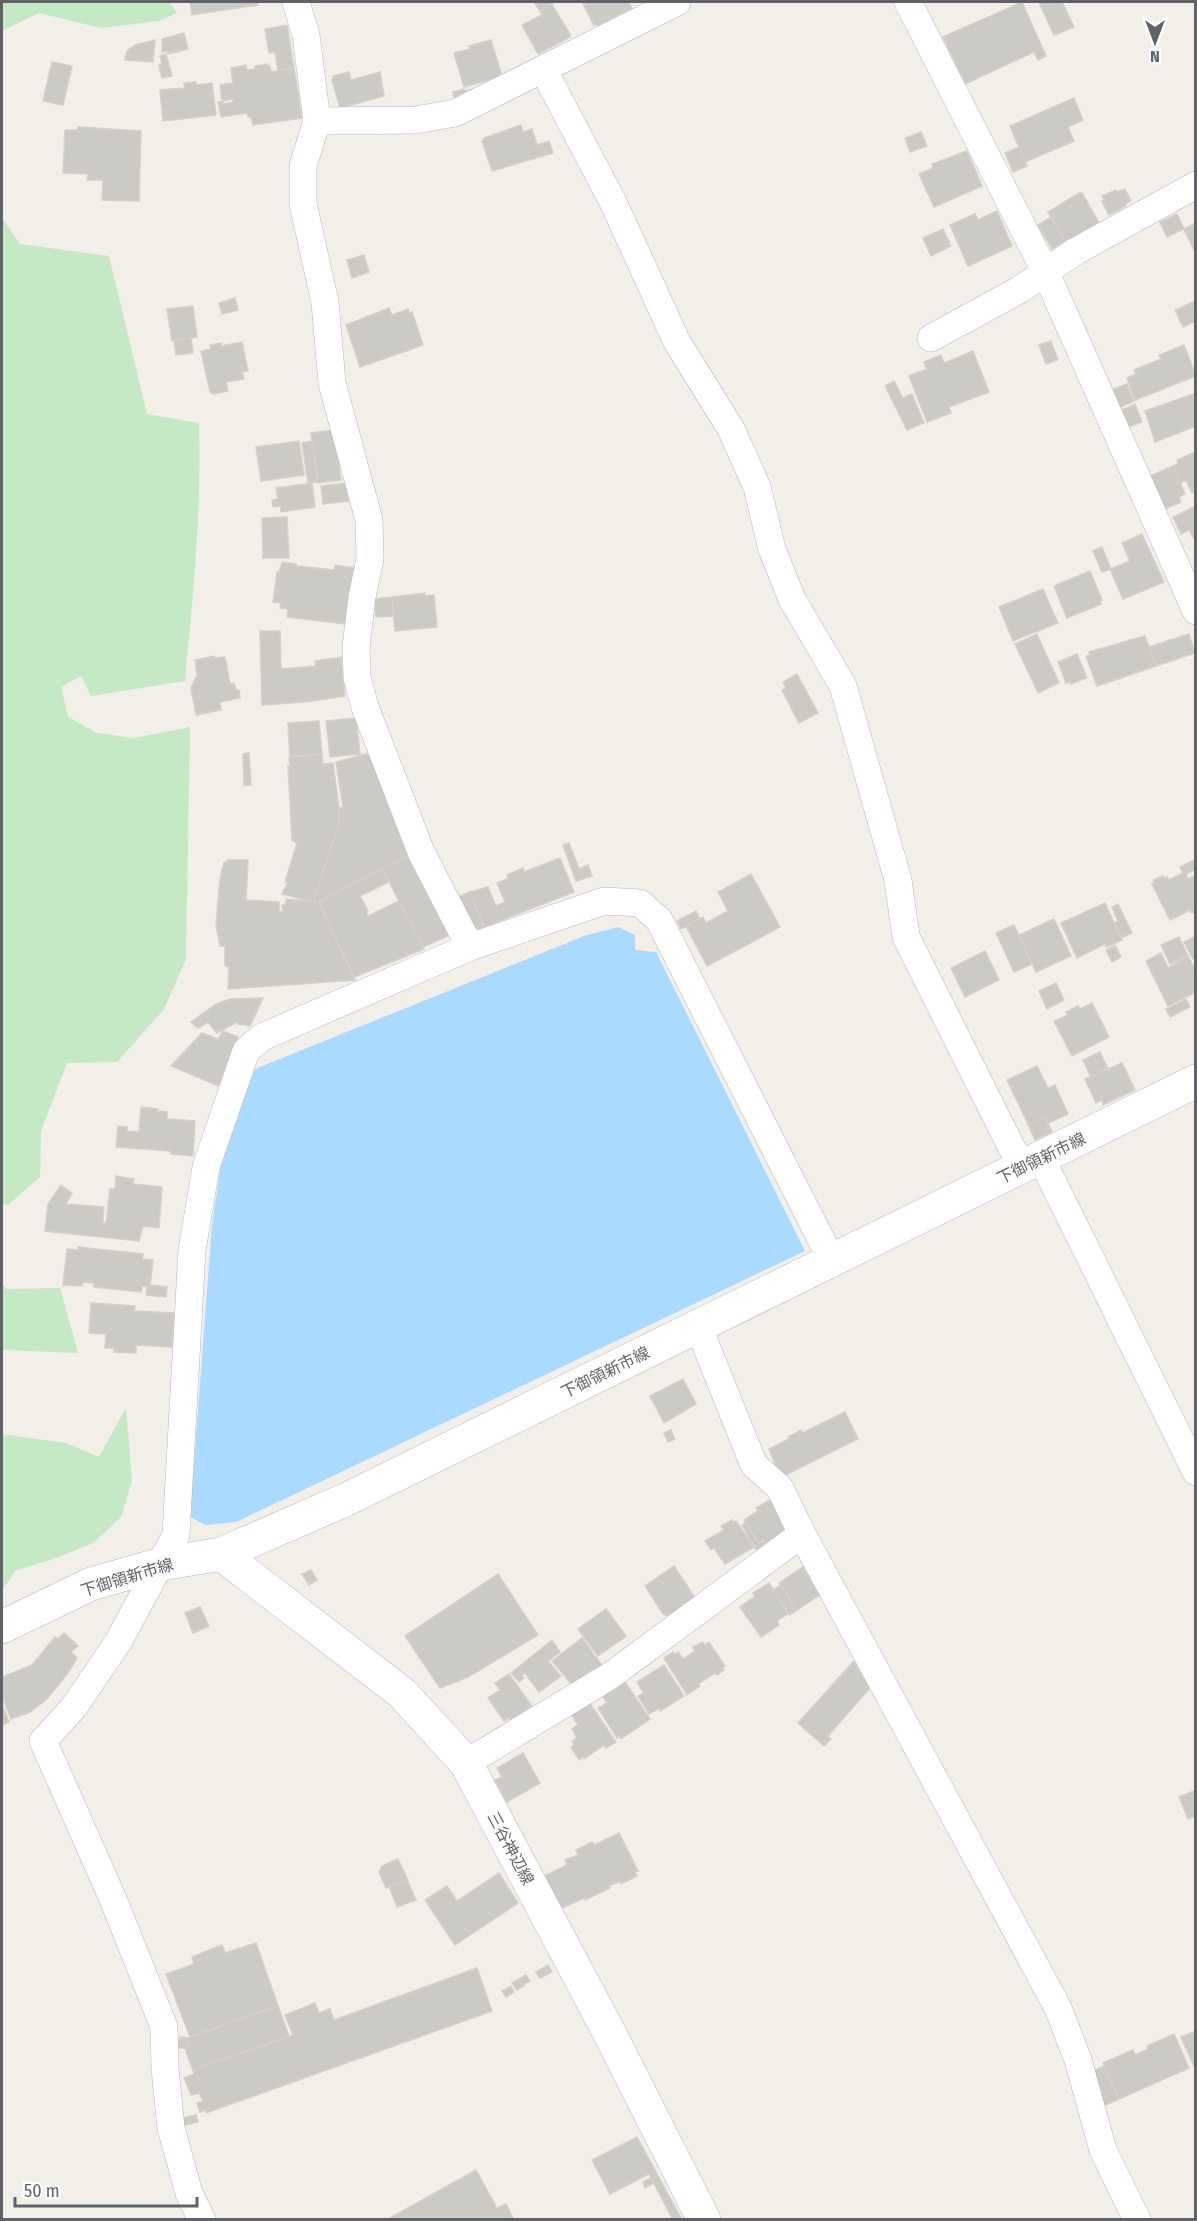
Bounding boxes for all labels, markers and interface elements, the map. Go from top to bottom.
north arrow [1125,12,1185,72]
text: N [1150,47,1160,66]
street label: 下御領新市線 [994,1129,1089,1188]
street label: 下御領新市線 [558,1343,653,1402]
street label: 下御領新市線 [78,1554,176,1601]
street label: 三谷神辺線 [483,1808,538,1888]
scale bar [15,2170,196,2208]
text: 50 m [24,2180,60,2202]

